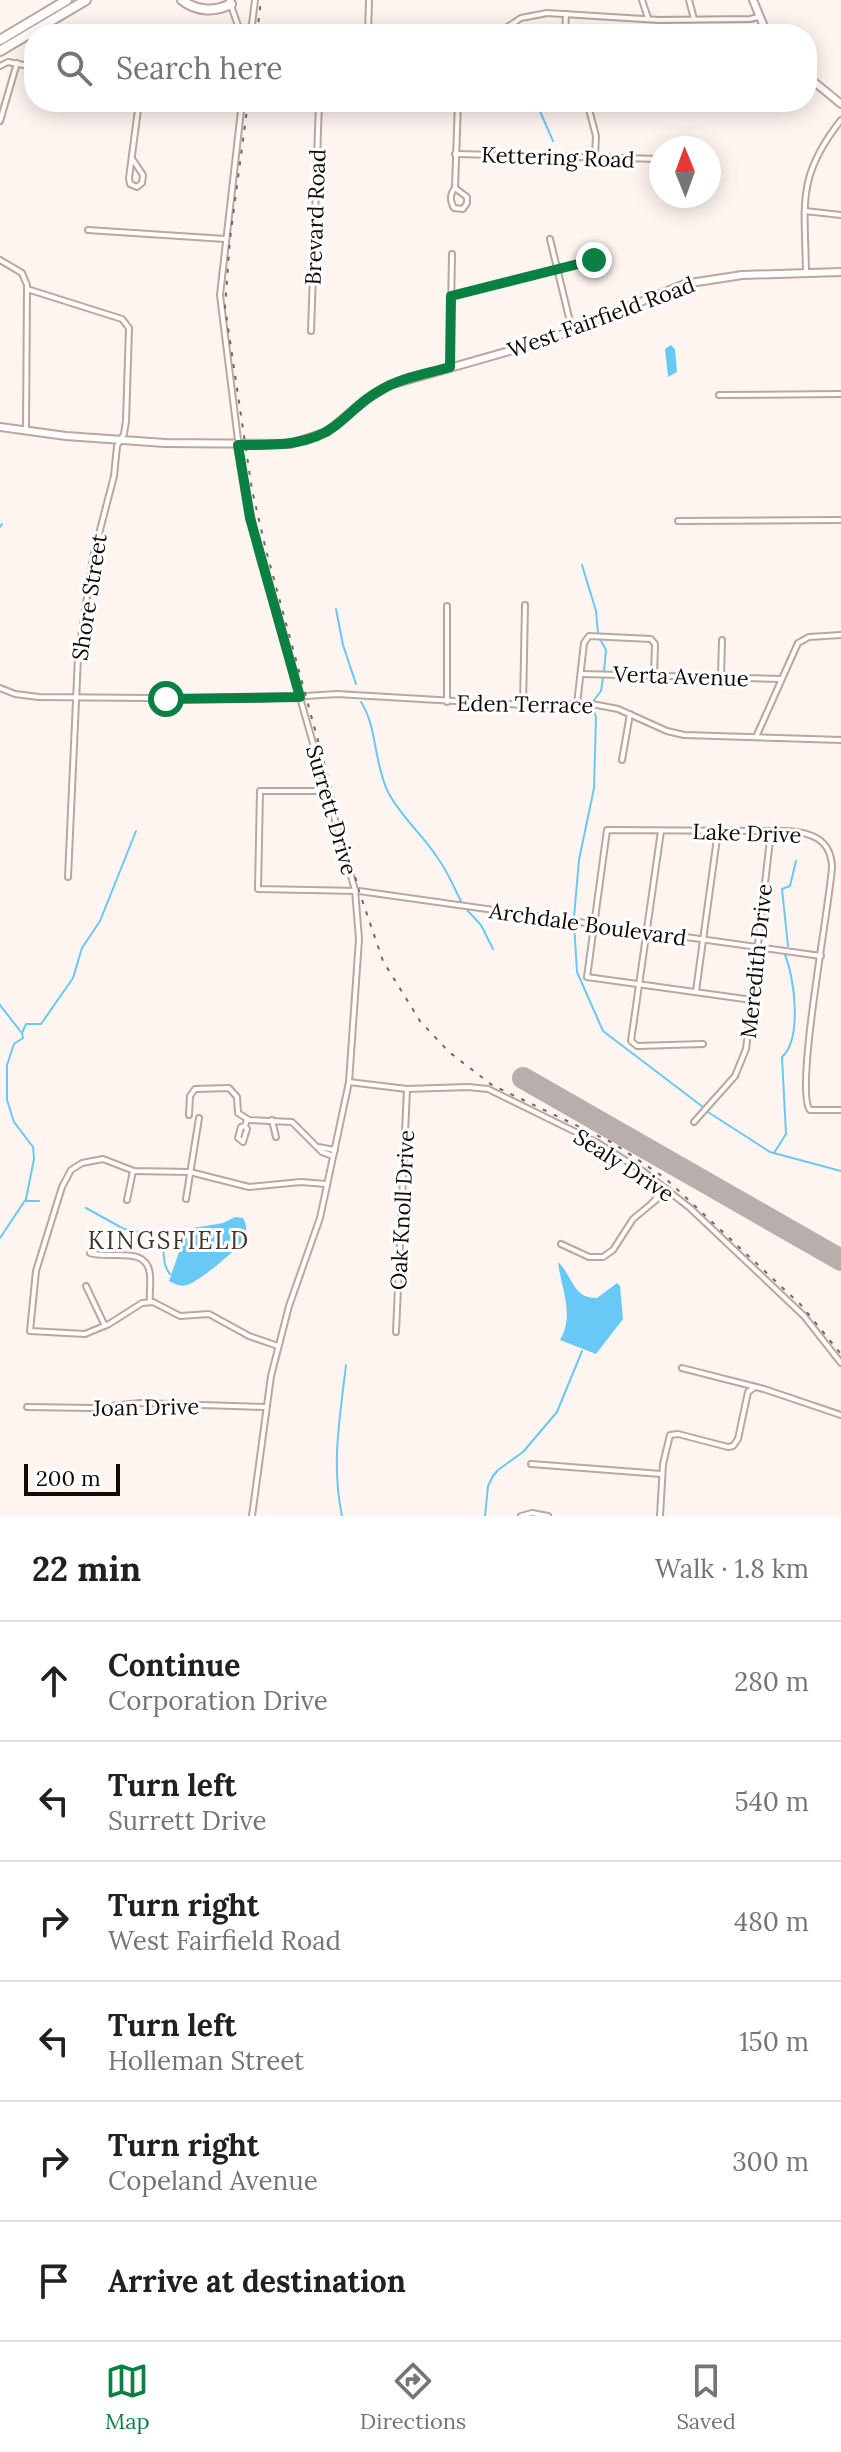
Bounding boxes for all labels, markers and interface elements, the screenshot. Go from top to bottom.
search box [24,24,817,112]
icon: search [52,46,96,90]
text: Search here [116,49,283,87]
north arrow [649,136,721,208]
street label: Kettering Road [481,140,635,174]
street label: Brevard Road [299,148,331,286]
route end [576,242,612,278]
street label: West Fairfield Road [504,270,698,364]
street label: Shore Street [65,531,113,662]
street label: Verta Avenue [612,660,749,692]
route start [148,681,184,717]
street label: Eden Terrace [456,689,594,719]
street label: Surrett Drive [300,742,364,878]
street label: Lake Drive [692,817,802,849]
street label: Meredith Drive [734,882,778,1040]
street label: Archdale Boulevard [487,896,688,952]
street label: Sealy Drive [569,1122,679,1208]
street label: Oak Knoll Drive [384,1129,420,1291]
district label: KINGSFIELD [88,1225,250,1256]
street label: Joan Drive [92,1392,200,1422]
scale bar [24,1460,120,1496]
text: 200 m [36,1464,101,1492]
text: 22 min [32,1547,141,1590]
text: Walk · 1.8 km [655,1552,809,1585]
text: Continue [108,1646,240,1684]
icon: ahead [32,1659,76,1703]
text: 280 m [734,1665,809,1698]
text: Corporation Drive [108,1684,328,1717]
text: Turn left [108,1766,236,1804]
icon: left [32,1779,76,1823]
text: 540 m [735,1785,809,1818]
text: Surrett Drive [108,1804,267,1837]
text: Turn right [108,1886,259,1924]
icon: right [32,1899,76,1943]
text: 480 m [734,1905,809,1938]
text: West Fairfield Road [108,1924,341,1957]
text: Turn left [108,2006,236,2044]
icon: left [32,2019,76,2063]
text: 150 m [739,2025,809,2058]
text: Holleman Street [108,2044,304,2077]
text: Turn right [108,2126,259,2164]
icon: right [32,2139,76,2183]
text: 300 m [732,2145,809,2178]
text: Copeland Avenue [108,2164,318,2197]
icon: arrive [32,2259,76,2303]
text: Arrive at destination [108,2262,406,2300]
tab: Map [105,2359,150,2435]
tab: Directions [360,2359,466,2435]
tab: Saved [676,2359,736,2435]

